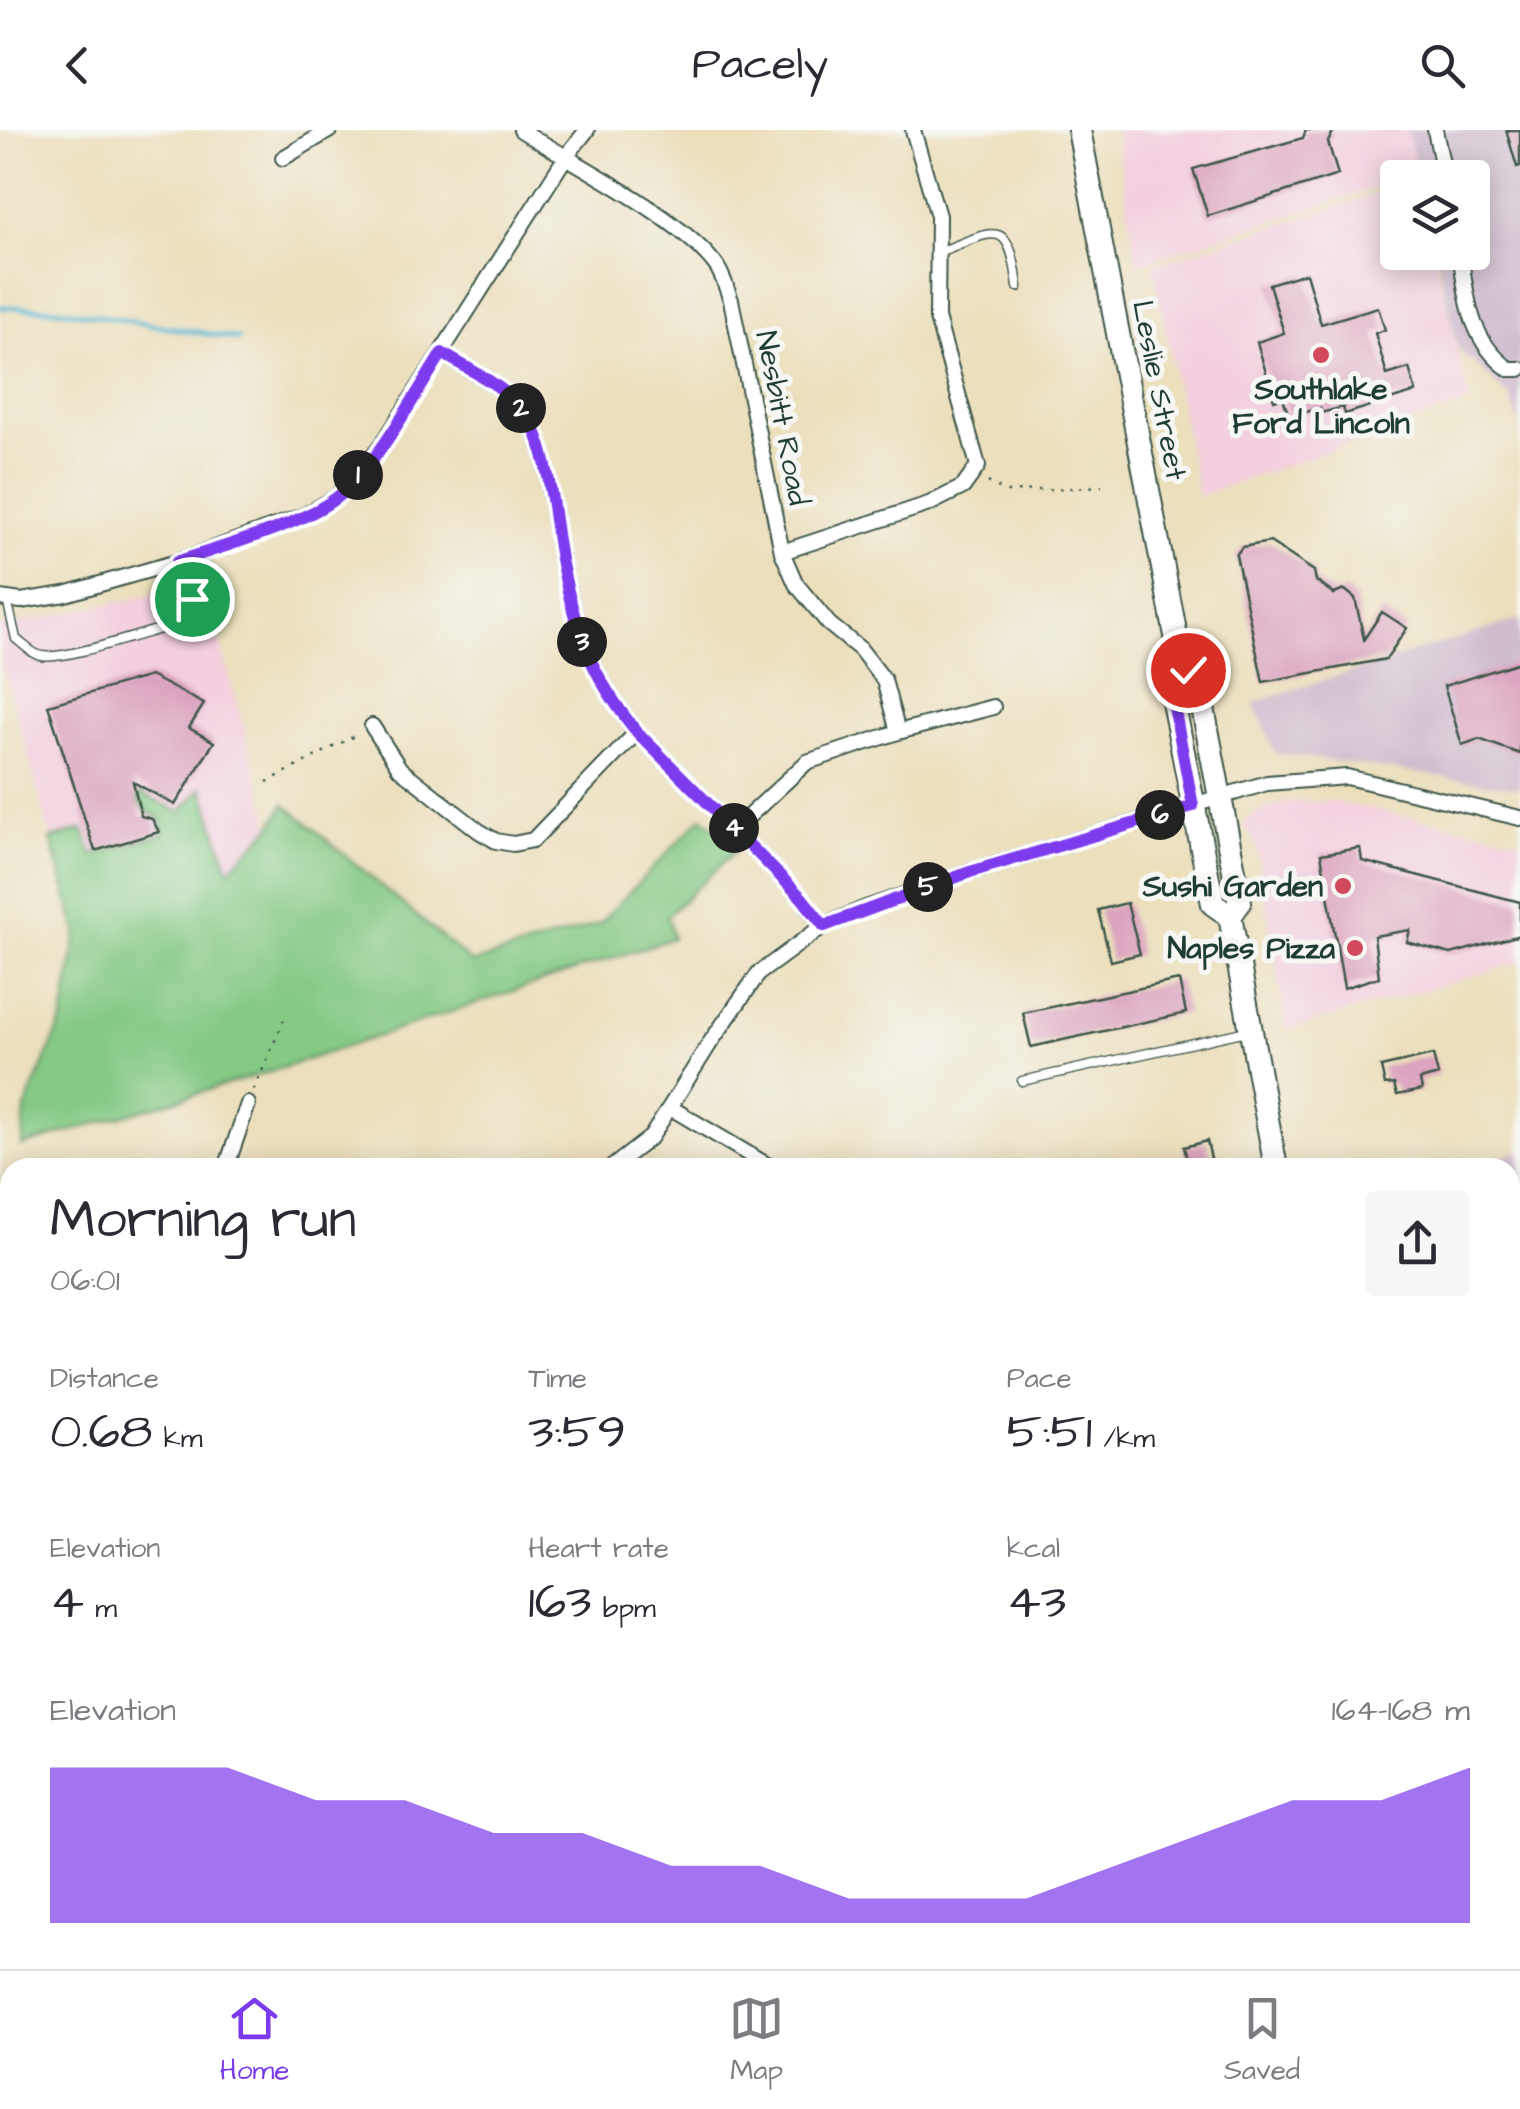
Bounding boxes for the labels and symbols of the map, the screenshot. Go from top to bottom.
street label: Leslie Street [1121,297,1197,484]
street label: Nesbitt Road [745,327,819,509]
marker: Southlake Ford Lincoln [1310,344,1332,366]
place label: Southlake Ford Lincoln [1232,369,1410,445]
pin: 2 [496,383,546,433]
pin: 1 [333,450,383,500]
pin [150,557,235,642]
pin: 3 [557,617,607,667]
pin [1146,628,1231,713]
pin: 6 [1135,790,1185,840]
pin: 4 [709,803,759,853]
pin: 5 [903,862,953,912]
place label: Sushi Garden [1142,866,1323,908]
marker: Sushi Garden [1332,875,1354,897]
place label: Naples Pizza [1168,928,1336,971]
marker: Naples Pizza [1344,937,1366,959]

